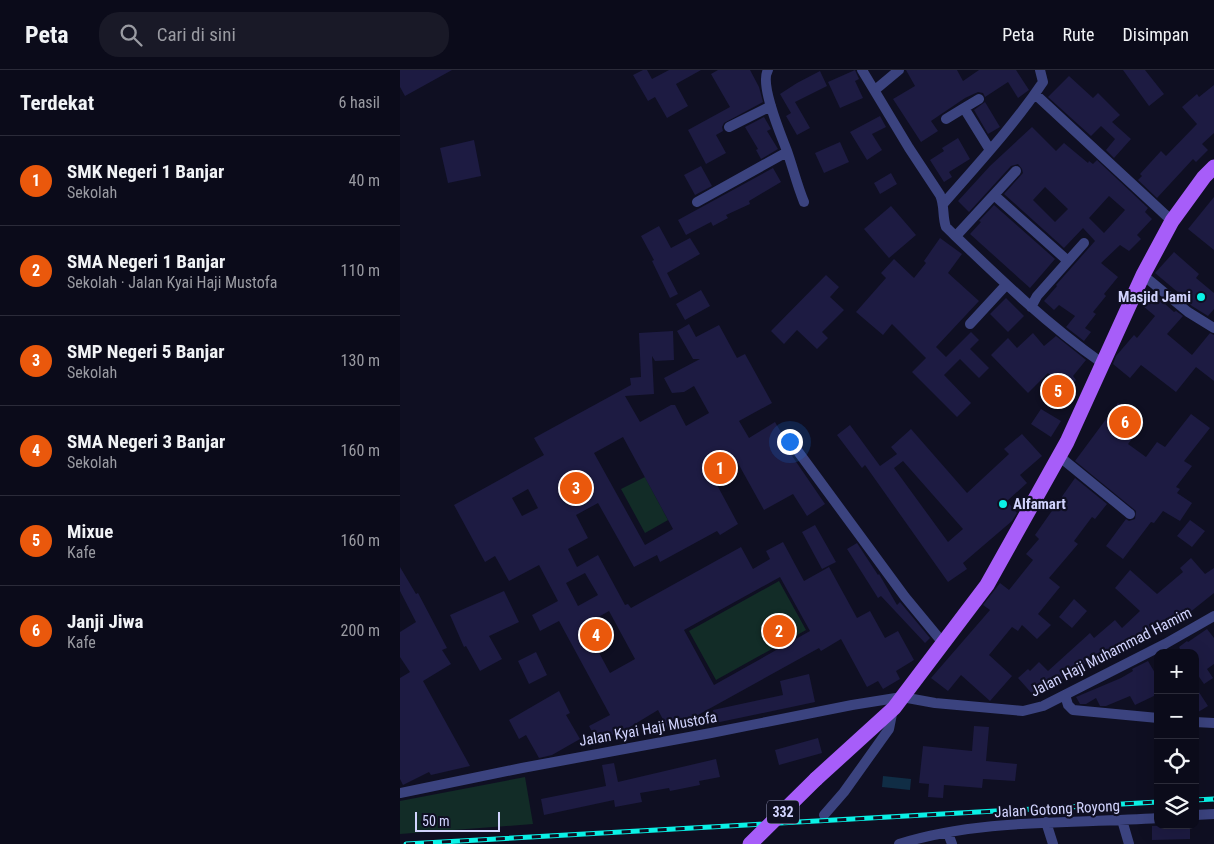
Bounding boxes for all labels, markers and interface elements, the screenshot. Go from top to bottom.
search box [99,12,449,57]
text: Peta [25,21,69,49]
icon: search [117,21,145,49]
text: Cari di sini [157,23,236,46]
text: Peta [1002,24,1034,45]
text: Rute [1062,24,1094,45]
text: Disimpan [1122,24,1189,45]
text: Terdekat [20,91,94,115]
text: 6 hasil [338,93,380,112]
text: SMK Negeri 1 Banjar [67,160,224,183]
text: 1 [32,171,40,190]
text: 40 m [348,171,380,190]
text: Sekolah [67,183,117,202]
text: SMA Negeri 1 Banjar [67,250,225,273]
text: 2 [32,261,40,280]
text: 110 m [341,261,380,280]
text: Sekolah · Jalan Kyai Haji Mustofa [67,273,277,292]
place label: Masjid Jami [1118,288,1191,306]
marker: Masjid Jami [1195,291,1207,303]
text: SMP Negeri 5 Banjar [67,340,225,363]
text: 3 [32,351,40,370]
text: 130 m [341,351,380,370]
text: Sekolah [67,363,117,382]
pin: 5 [1042,372,1074,410]
pin: 6 [1109,403,1141,441]
your location [777,429,803,455]
text: SMA Negeri 3 Banjar [67,430,225,453]
text: 4 [32,441,40,460]
text: 160 m [341,441,380,460]
pin: 1 [704,449,736,487]
text: Sekolah [67,453,117,472]
pin: 3 [560,469,592,507]
place label: Alfamart [1013,495,1066,513]
marker: Alfamart [997,498,1009,510]
text: Mixue [67,520,113,543]
text: 5 [32,531,40,550]
text: 160 m [341,531,380,550]
text: Kafe [67,543,96,562]
street label: Jalan Haji Muhammad Hamim [1027,603,1195,701]
text: Janji Jiwa [67,610,144,633]
pin: 2 [763,612,795,650]
pin: 4 [580,616,612,654]
text: 6 [32,621,40,640]
text: 200 m [341,621,380,640]
text: Kafe [67,633,96,652]
map controls [1154,649,1199,829]
button: + [1154,649,1199,694]
button: − [1154,694,1199,739]
street label: Jalan Kyai Haji Mustofa [578,708,718,750]
button: locate [1154,739,1199,784]
button: layers [1154,784,1199,829]
street label: Jalan Gotong Royong [994,797,1120,821]
road number: 332 [767,800,799,824]
scale bar [415,809,500,832]
text: 50 m [422,813,450,829]

